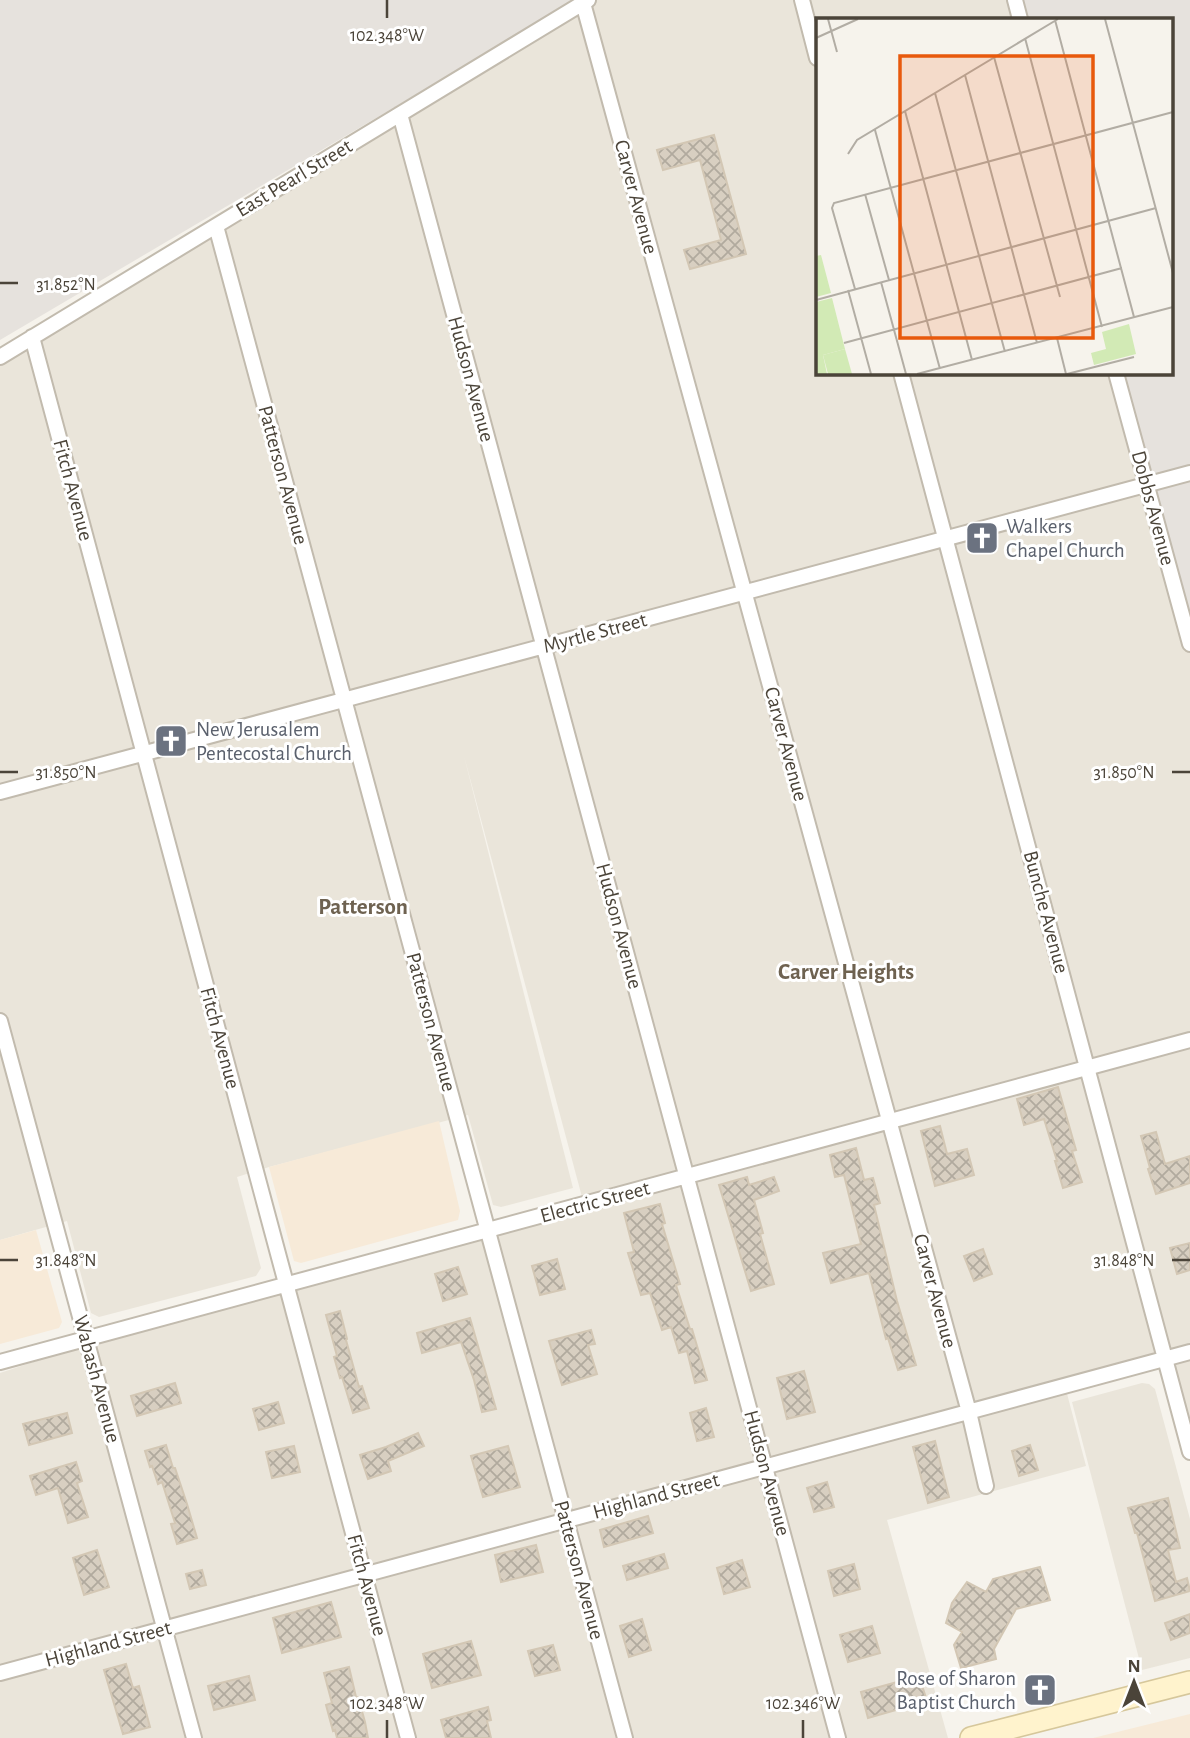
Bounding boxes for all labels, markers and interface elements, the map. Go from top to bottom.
inset map [816,18,1172,374]
text: 102.348°W [350,27,424,45]
street label: East Pearl Street [232,135,356,221]
street label: Carver Avenue [611,138,661,256]
text: 31.852°N [36,276,96,294]
street label: Hudson Avenue [444,314,498,444]
street label: Patterson Avenue [254,403,312,547]
street label: Fitch Avenue [49,437,97,543]
street label: Dobbs Avenue [1128,448,1178,568]
place label: Walkers Chapel Church [1006,516,1125,561]
church icon: Walkers Chapel Church [963,519,1001,557]
street label: Myrtle Street [541,609,649,657]
street label: Carver Avenue [761,685,811,803]
place label: New Jerusalem Pentecostal Church [196,719,352,764]
church icon: New Jerusalem Pentecostal Church [152,722,190,760]
text: 31.850°N [36,764,96,782]
text: 31.850°N [1094,764,1154,782]
street label: Bunche Avenue [1020,848,1072,976]
street label: Hudson Avenue [592,861,646,991]
district label: Patterson [318,896,408,919]
street label: Patterson Avenue [402,950,460,1094]
district label: Carver Heights [778,961,914,984]
street label: Fitch Avenue [196,985,244,1091]
street label: Electric Street [538,1177,652,1227]
street label: Carver Avenue [910,1232,960,1350]
text: 31.848°N [35,1252,97,1270]
text: 31.848°N [1093,1252,1155,1270]
street label: Wabash Avenue [70,1313,124,1445]
street label: Hudson Avenue [740,1408,794,1538]
street label: Highland Street [591,1469,722,1523]
street label: Patterson Avenue [550,1498,608,1642]
street label: Fitch Avenue [343,1532,391,1638]
street label: Highland Street [43,1617,174,1671]
north arrow [1099,1647,1169,1717]
text: N [1127,1657,1141,1676]
place label: Rose of Sharon Baptist Church [896,1668,1016,1713]
church icon: Rose of Sharon Baptist Church [1021,1671,1059,1709]
text: 102.348°W [350,1695,424,1713]
text: 102.346°W [766,1695,840,1713]

